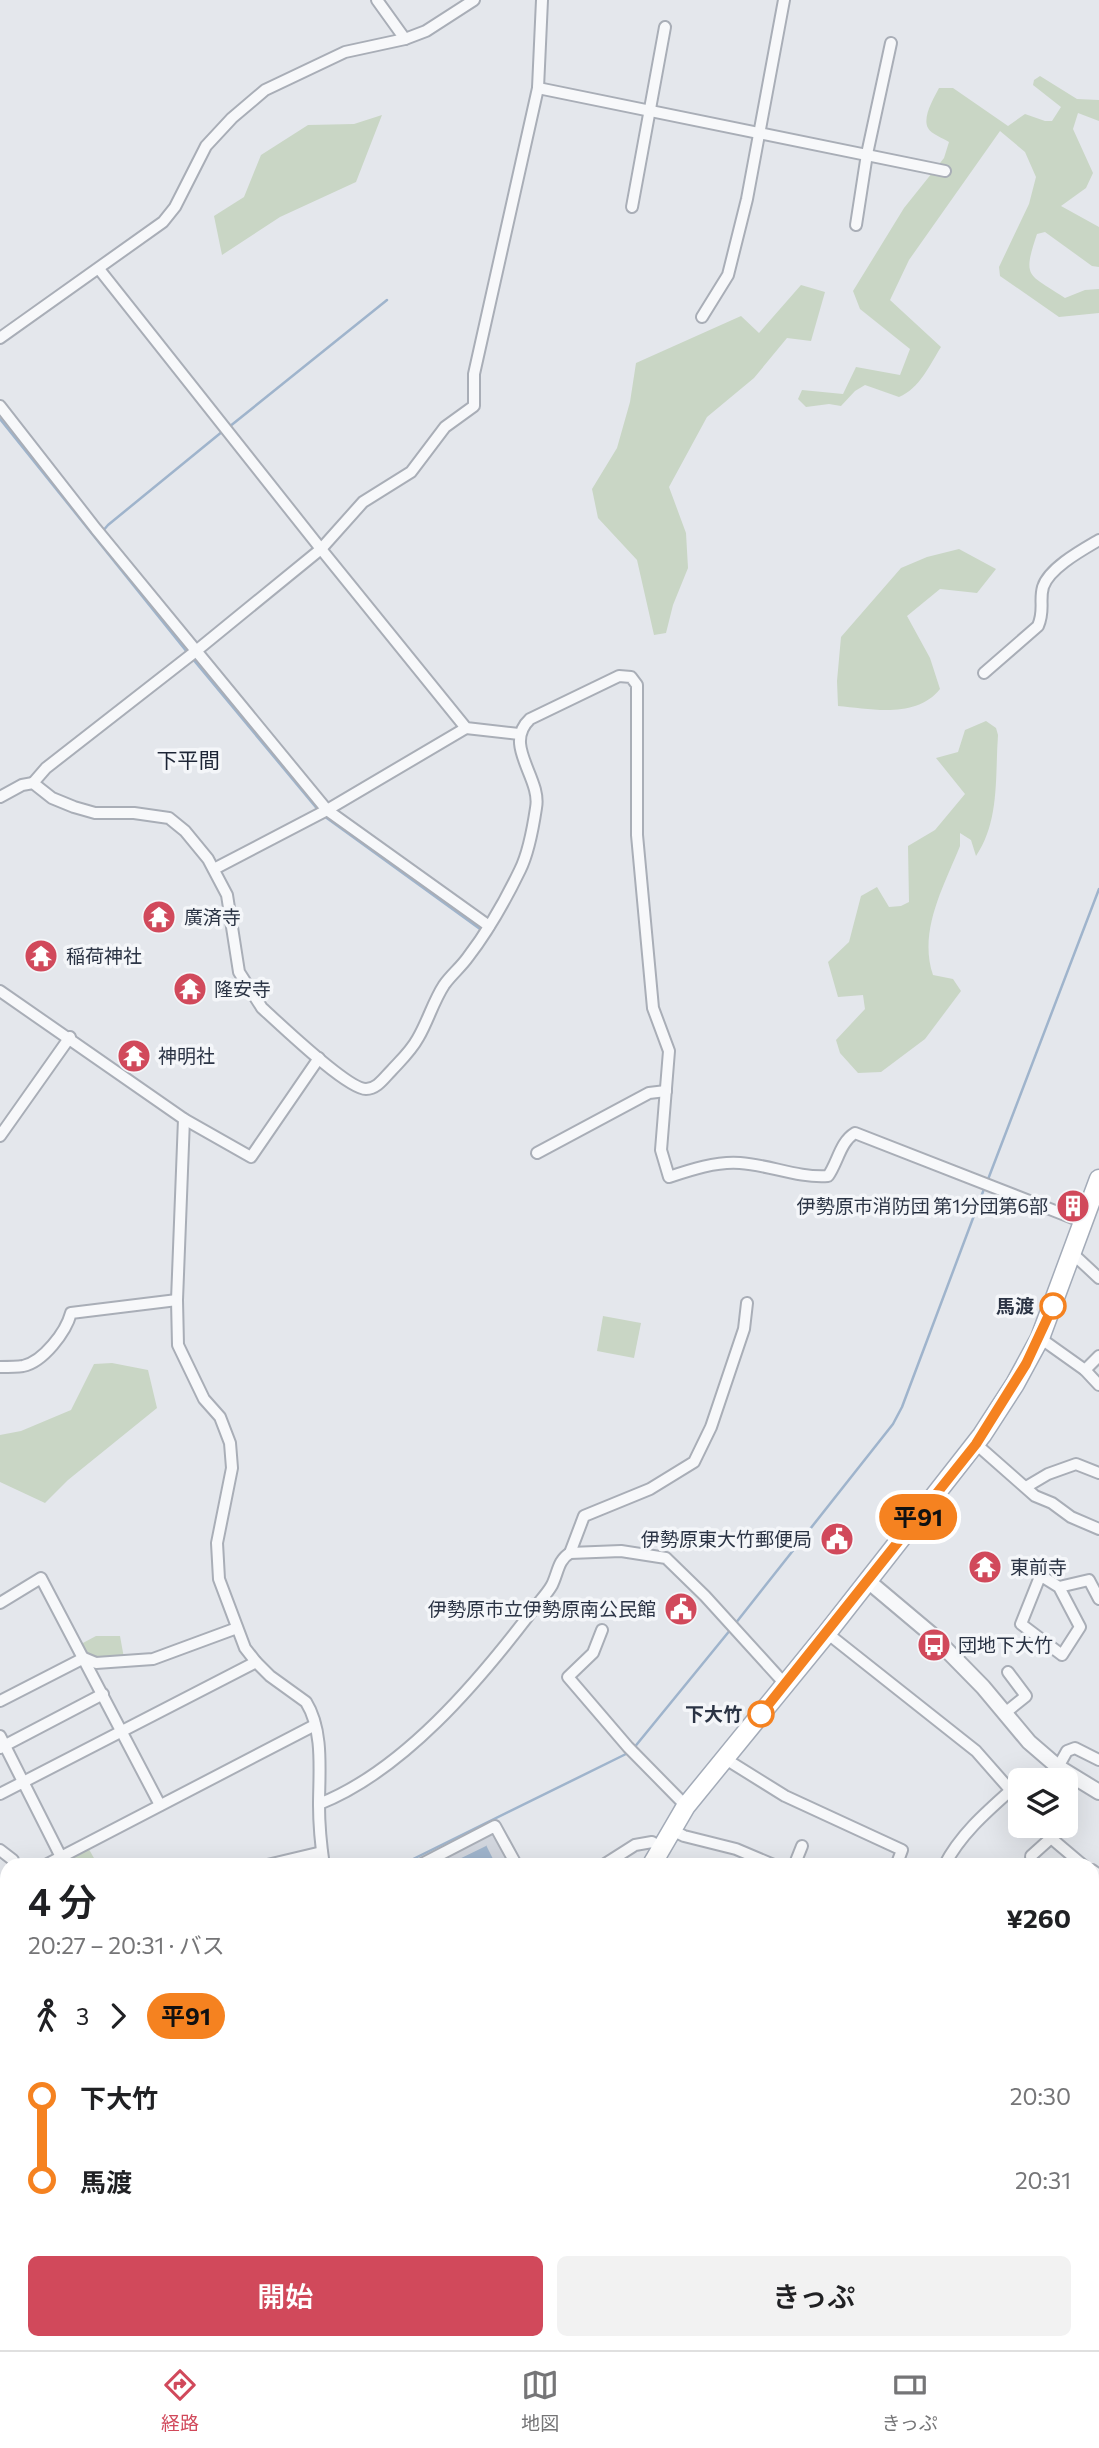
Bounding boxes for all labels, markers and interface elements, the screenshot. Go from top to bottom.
district label: 下平間 [157,747,220,772]
temple icon: 廣済寺 [140,898,178,936]
place label: 廣済寺 [184,905,241,928]
temple icon: 稲荷神社 [22,937,60,975]
place label: 稲荷神社 [66,944,142,967]
temple icon: 隆安寺 [171,970,209,1008]
place label: 隆安寺 [214,977,271,1000]
temple icon: 神明社 [115,1037,153,1075]
place label: 神明社 [158,1044,215,1067]
building icon: 伊勢原市消防団 第1分団第6部 [1054,1187,1092,1225]
place label: 伊勢原市消防団 第1分団第6部 [797,1194,1048,1217]
marker: 馬渡 [1040,1293,1066,1319]
place label: 馬渡 [996,1294,1034,1317]
line badge: 平91 [878,1494,958,1540]
text: 平91 [893,1502,943,1531]
public building icon: 伊勢原東大竹郵便局 [818,1520,856,1558]
place label: 伊勢原東大竹郵便局 [641,1527,812,1550]
temple icon: 東前寺 [966,1548,1004,1586]
place label: 東前寺 [1010,1555,1067,1578]
public building icon: 伊勢原市立伊勢原南公民館 [662,1590,700,1628]
place label: 伊勢原市立伊勢原南公民館 [428,1597,656,1620]
bus stop icon: 団地下大竹 [915,1626,953,1664]
place label: 団地下大竹 [958,1633,1053,1656]
marker: 下大竹 [748,1701,774,1727]
place label: 下大竹 [685,1702,742,1725]
map controls [1008,1768,1078,1838]
button: layers [1008,1768,1078,1838]
text: 4 分 [28,1877,96,1924]
text: ¥260 [1006,1902,1071,1933]
text: 20:27 – 20:31 · バス [28,1931,225,1959]
icon: walk [28,1997,66,2035]
icon: forward [99,1997,137,2035]
text: 平91 [161,2001,211,2030]
text: 3 [76,2002,89,2030]
text: 下大竹 [80,2082,158,2113]
text: 20:30 [1010,2082,1071,2110]
text: 馬渡 [80,2166,132,2197]
text: 20:31 [1015,2166,1071,2194]
button: 開始 [28,2256,543,2336]
button: きっぷ [557,2256,1071,2336]
tab: 経路 [161,2366,199,2435]
tab: 地図 [521,2366,559,2435]
tab: きっぷ [882,2366,938,2435]

